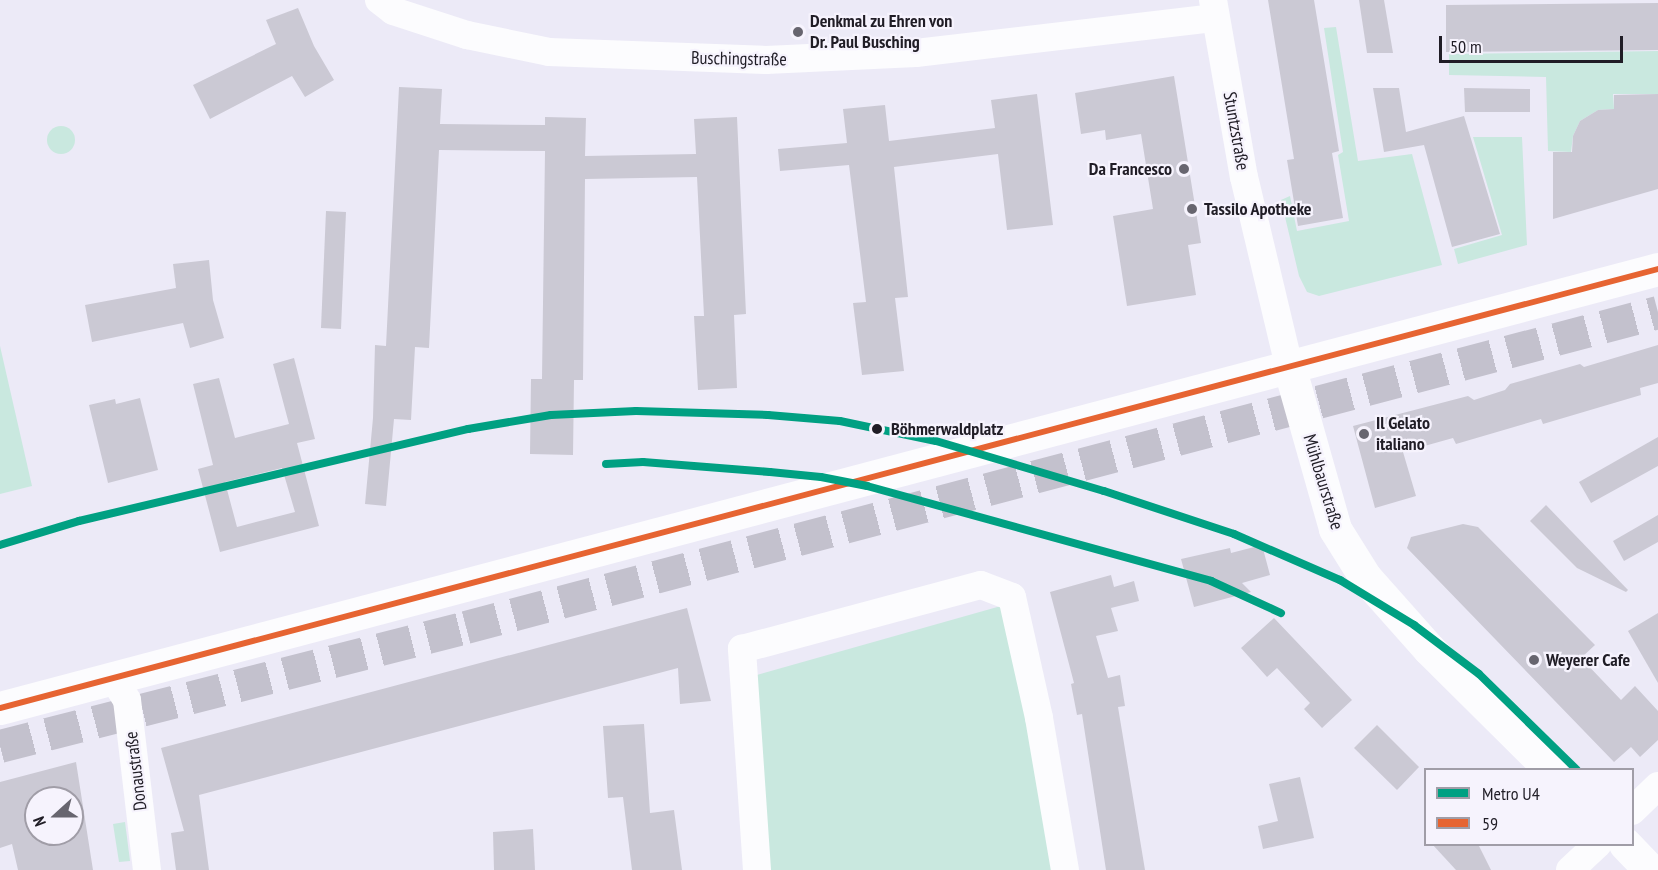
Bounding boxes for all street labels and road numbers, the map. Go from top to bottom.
street label: Buschingstraße [691,47,787,71]
street label: Stuntzstraße [1218,90,1254,172]
street label: Mühlbaurstraße [1298,432,1348,532]
street label: Donaustraße [120,730,152,812]

